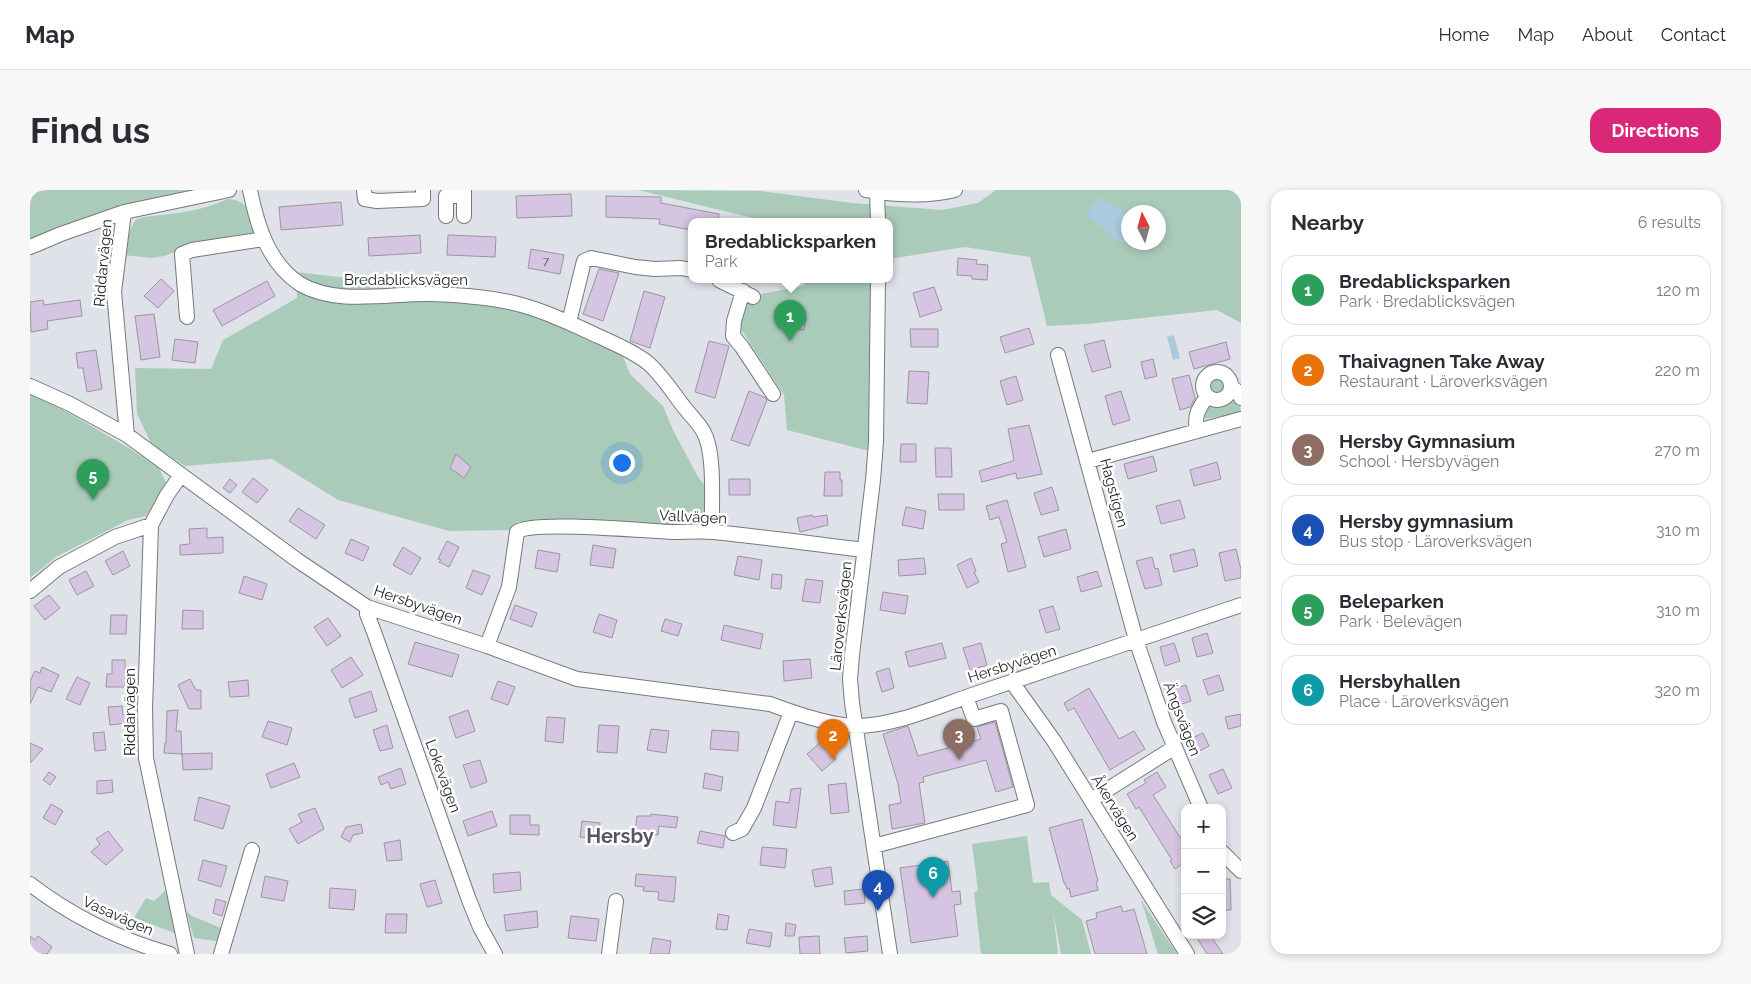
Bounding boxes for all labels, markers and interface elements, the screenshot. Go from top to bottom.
text: Map [25,20,75,49]
text: Home [1438,24,1489,45]
text: Map [1517,24,1554,45]
text: About [1582,24,1633,45]
text: Contact [1661,24,1726,45]
button: Directions [1590,108,1721,153]
text: Find us [30,110,150,151]
north arrow [1121,205,1166,250]
text: Nearby [1291,210,1364,235]
text: 6 results [1638,213,1701,232]
street label: Riddarvägen [90,218,116,308]
popup [688,218,893,283]
text: Bredablicksparken [705,230,876,252]
text: Park [705,252,737,271]
house number: 7 [543,254,550,268]
text: Bredablicksparken [1339,270,1511,292]
street label: Bredablicksvägen [344,271,468,289]
text: 1 [1304,281,1312,300]
text: 120 m [1656,281,1700,300]
text: Park · Bredablicksvägen [1339,292,1515,311]
pin: 1 [774,300,806,341]
text: Thaivagnen Take Away [1339,350,1545,372]
text: 2 [1303,361,1313,380]
text: 220 m [1655,361,1700,380]
text: Restaurant · Läroverksvägen [1339,372,1548,391]
text: Hersby Gymnasium [1339,430,1515,452]
text: 3 [1304,441,1312,460]
text: 270 m [1655,441,1700,460]
your location [609,450,635,476]
text: School · Hersbyvägen [1339,452,1499,471]
street label: Hagstigen [1096,456,1132,530]
pin: 5 [77,459,109,500]
street label: Vallvägen [658,506,728,528]
text: Hersby gymnasium [1339,510,1514,532]
text: 4 [1303,521,1313,540]
text: 310 m [1656,521,1700,540]
text: Bus stop · Läroverksvägen [1339,532,1532,551]
street label: Läroverksvägen [826,560,856,672]
street label: Hersbyvägen [371,581,465,629]
text: Beleparken [1339,590,1444,612]
text: 5 [1304,601,1312,620]
text: 310 m [1656,601,1700,620]
text: Park · Belevägen [1339,612,1462,631]
street label: Hersbyvägen [965,641,1059,687]
street label: Riddarvägen [121,668,139,756]
text: Hersbyhallen [1339,670,1461,692]
street label: Ängsvägen [1160,679,1205,759]
text: 6 [1303,681,1313,700]
text: 320 m [1655,681,1700,700]
text: Place · Läroverksvägen [1339,692,1509,711]
pin: 2 [817,719,849,760]
pin: 3 [943,719,975,760]
street label: Lokevägen [421,737,465,815]
street label: Åkervägen [1088,772,1142,844]
map controls [1181,804,1226,939]
button: + [1181,804,1226,849]
district label: Hersby [586,824,654,848]
button: − [1181,849,1226,894]
pin: 6 [917,857,949,898]
pin: 4 [862,870,894,911]
street label: Vasavägen [80,892,156,940]
button: layers [1181,894,1226,939]

